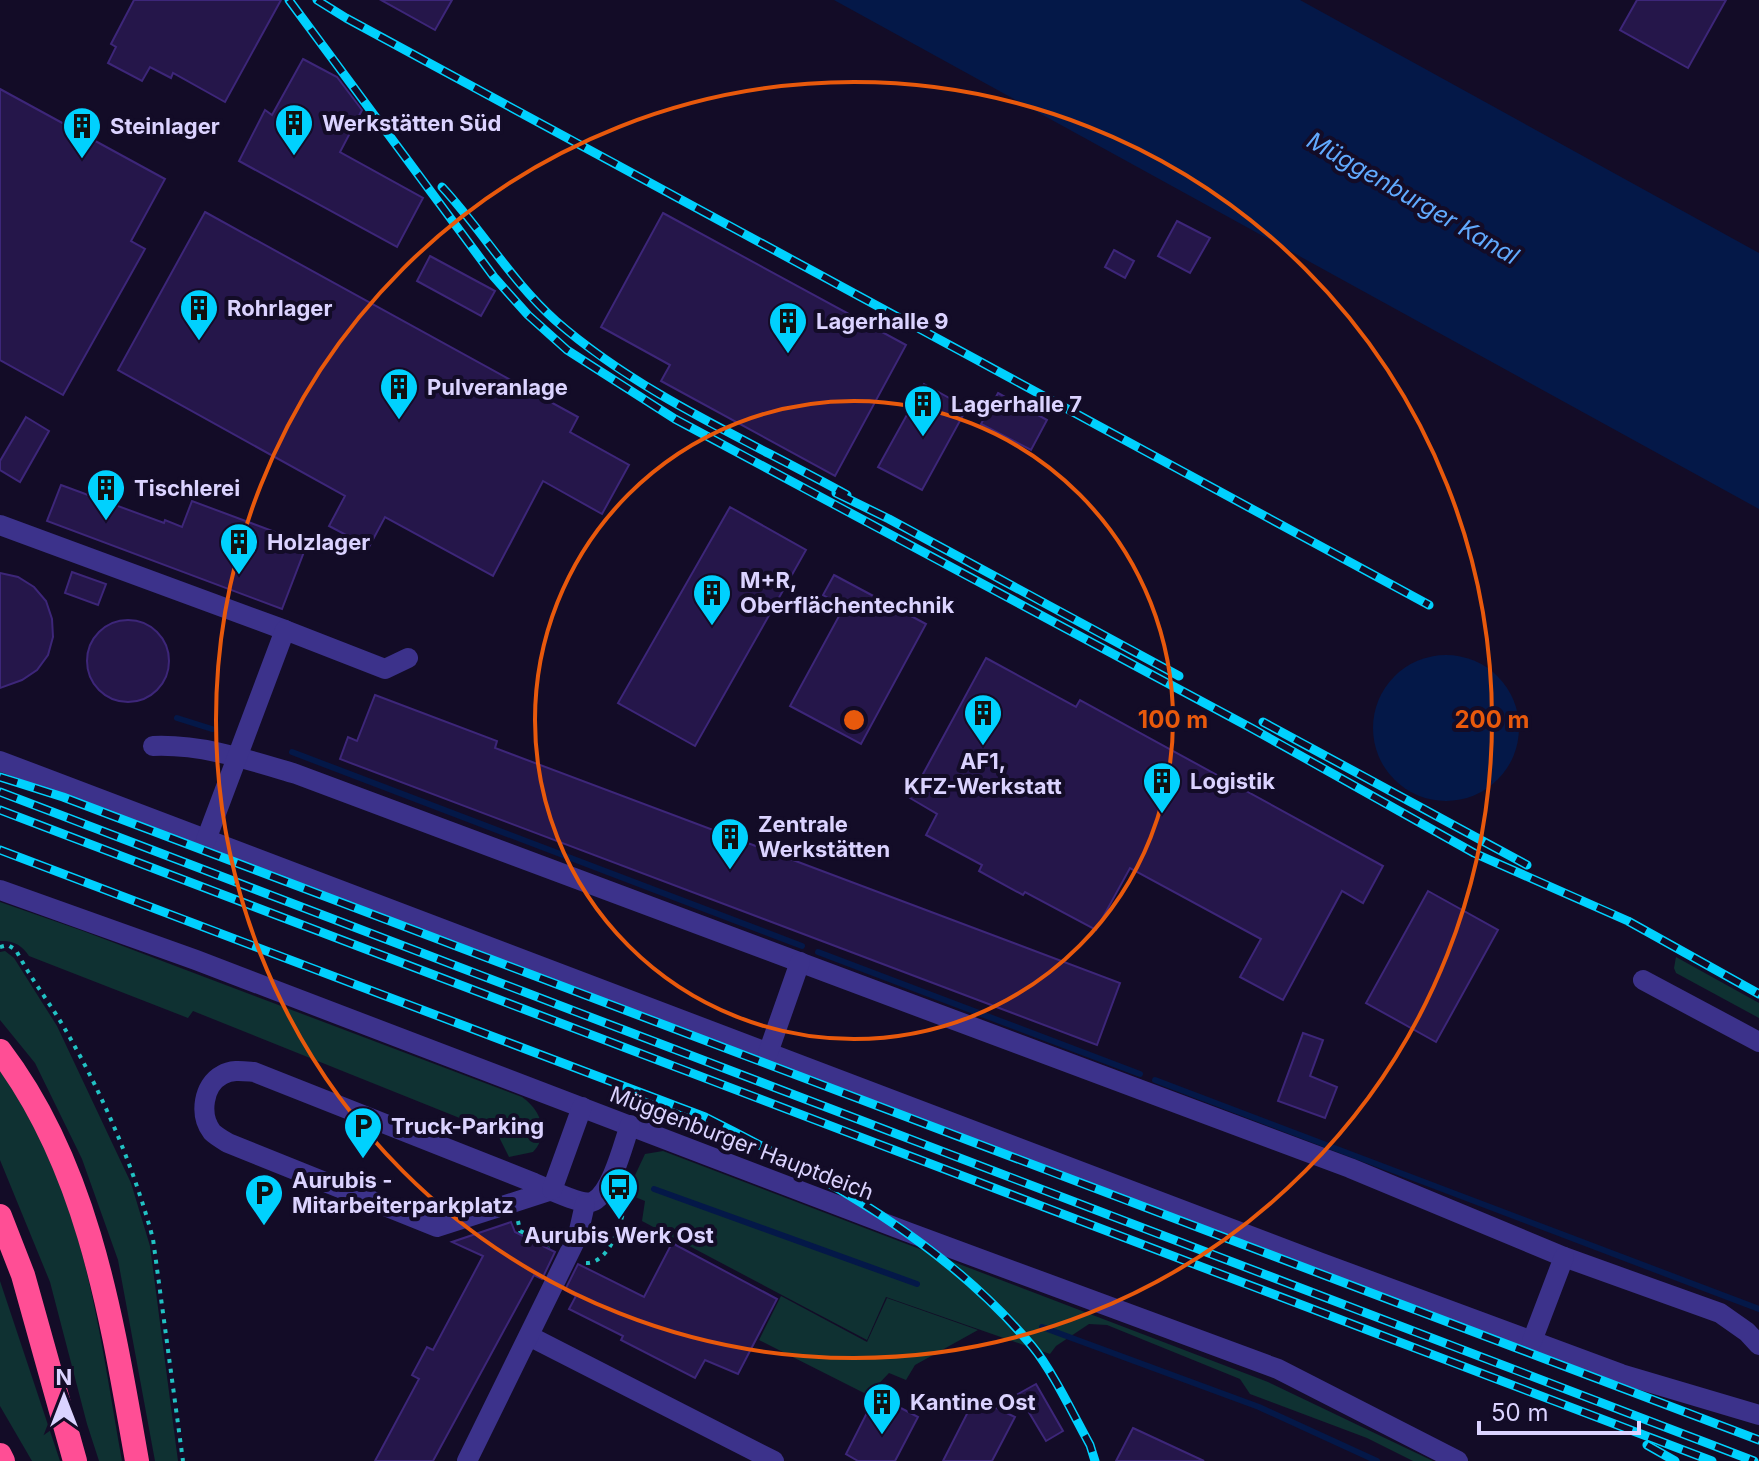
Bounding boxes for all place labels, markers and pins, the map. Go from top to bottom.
building icon: Werkstätten Süd [273,102,315,157]
building icon: Steinlager [61,105,103,160]
place label: Werkstätten Süd [322,110,501,136]
place label: Steinlager [110,113,220,139]
building icon: Rohrlager [178,287,220,342]
place label: Rohrlager [227,295,332,321]
building icon: Lagerhalle 9 [767,300,809,355]
place label: Lagerhalle 9 [816,308,949,334]
building icon: Pulveranlage [378,366,420,421]
place label: Pulveranlage [427,374,568,400]
building icon: Lagerhalle 7 [902,383,944,438]
place label: Lagerhalle 7 [951,391,1082,417]
building icon: Tischlerei [85,467,127,522]
place label: Tischlerei [134,475,240,501]
building icon: Holzlager [218,521,260,576]
place label: Holzlager [267,529,370,555]
place label: M+R, Oberflächentechnik [740,567,954,618]
building icon: M+R, Oberflächentechnik [691,572,733,627]
building icon: AF1, KFZ-Werkstatt [962,692,1004,747]
centre of rings [840,706,868,734]
place label: AF1, KFZ-Werkstatt [904,748,1062,799]
building icon: Logistik [1141,760,1183,815]
place label: Logistik [1190,768,1275,794]
place label: Zentrale Werkstätten [758,811,890,862]
building icon: Zentrale Werkstätten [709,816,751,871]
parking icon: Truck-Parking [342,1105,384,1160]
place label: Truck-Parking [391,1113,544,1139]
bus stop icon: Aurubis Werk Ost [598,1166,640,1221]
place label: Aurubis - Mitarbeiterparkplatz [292,1167,514,1218]
parking icon: Aurubis - Mitarbeiterparkplatz [243,1172,285,1227]
place label: Aurubis Werk Ost [524,1222,714,1248]
building icon: Kantine Ost [861,1381,903,1436]
place label: Kantine Ost [910,1389,1036,1415]

